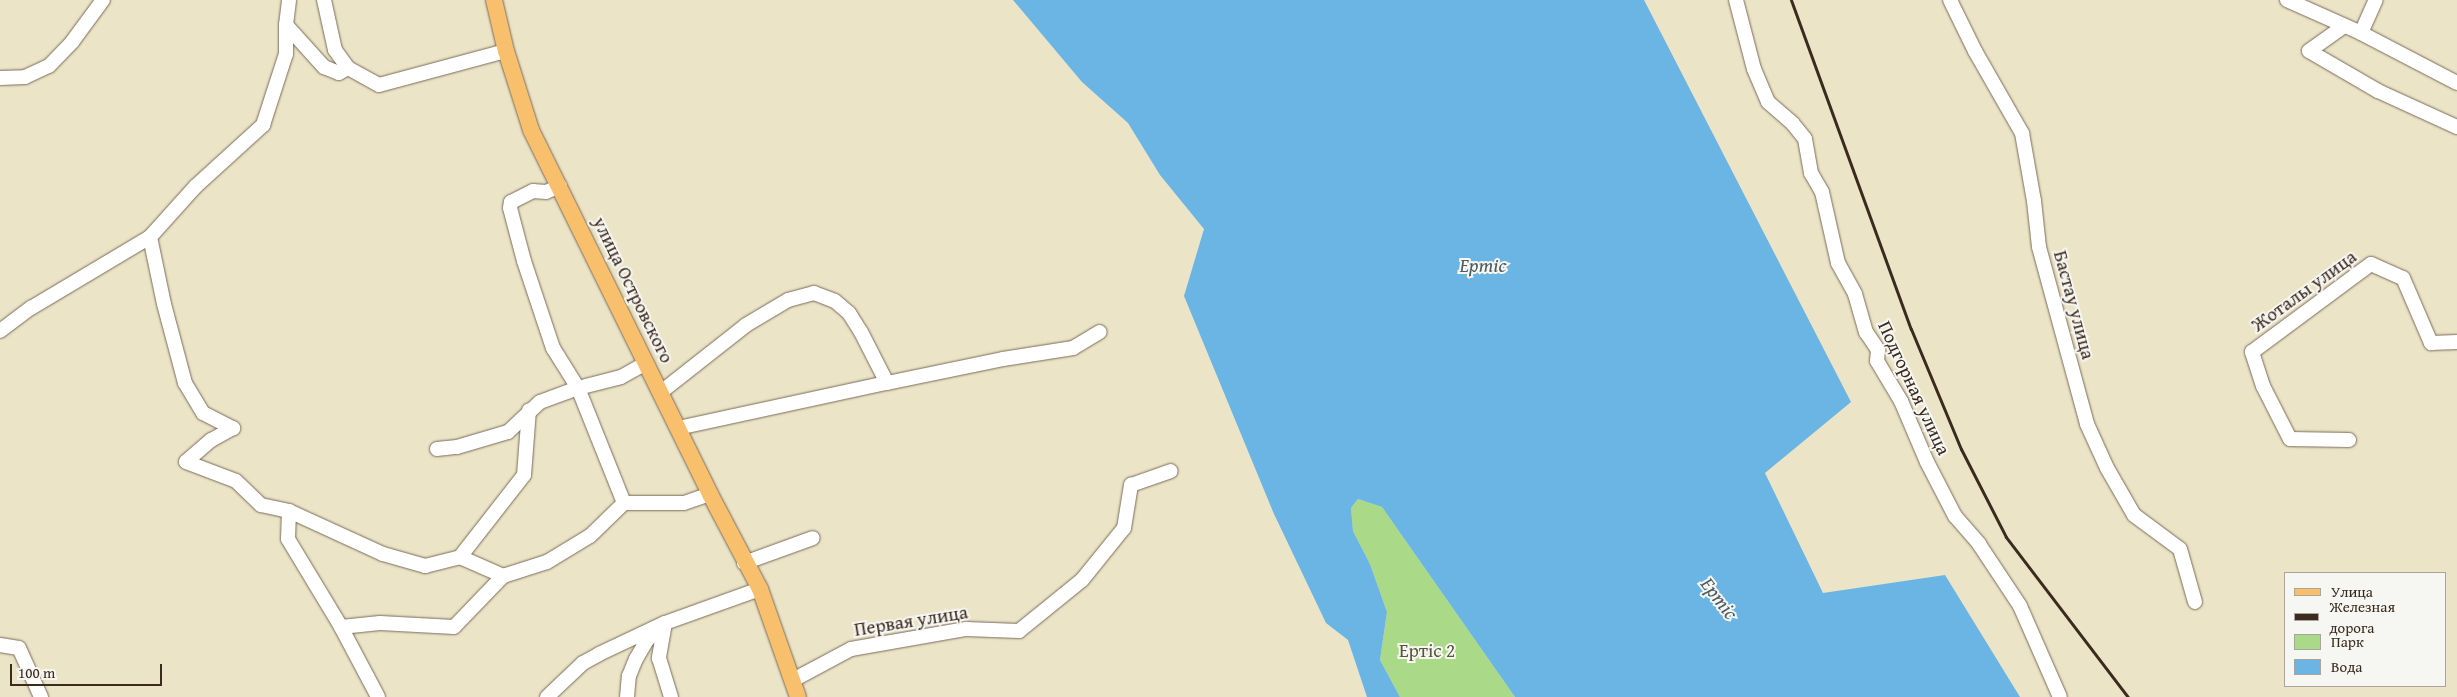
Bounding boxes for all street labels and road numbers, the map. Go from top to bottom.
street label: улица Островского [588,213,678,367]
street label: Жоталы улица [2247,245,2361,337]
street label: Бастау улица [2049,248,2099,362]
street label: Подгорная улица [1873,317,1955,459]
street label: Первая улица [853,601,969,641]

